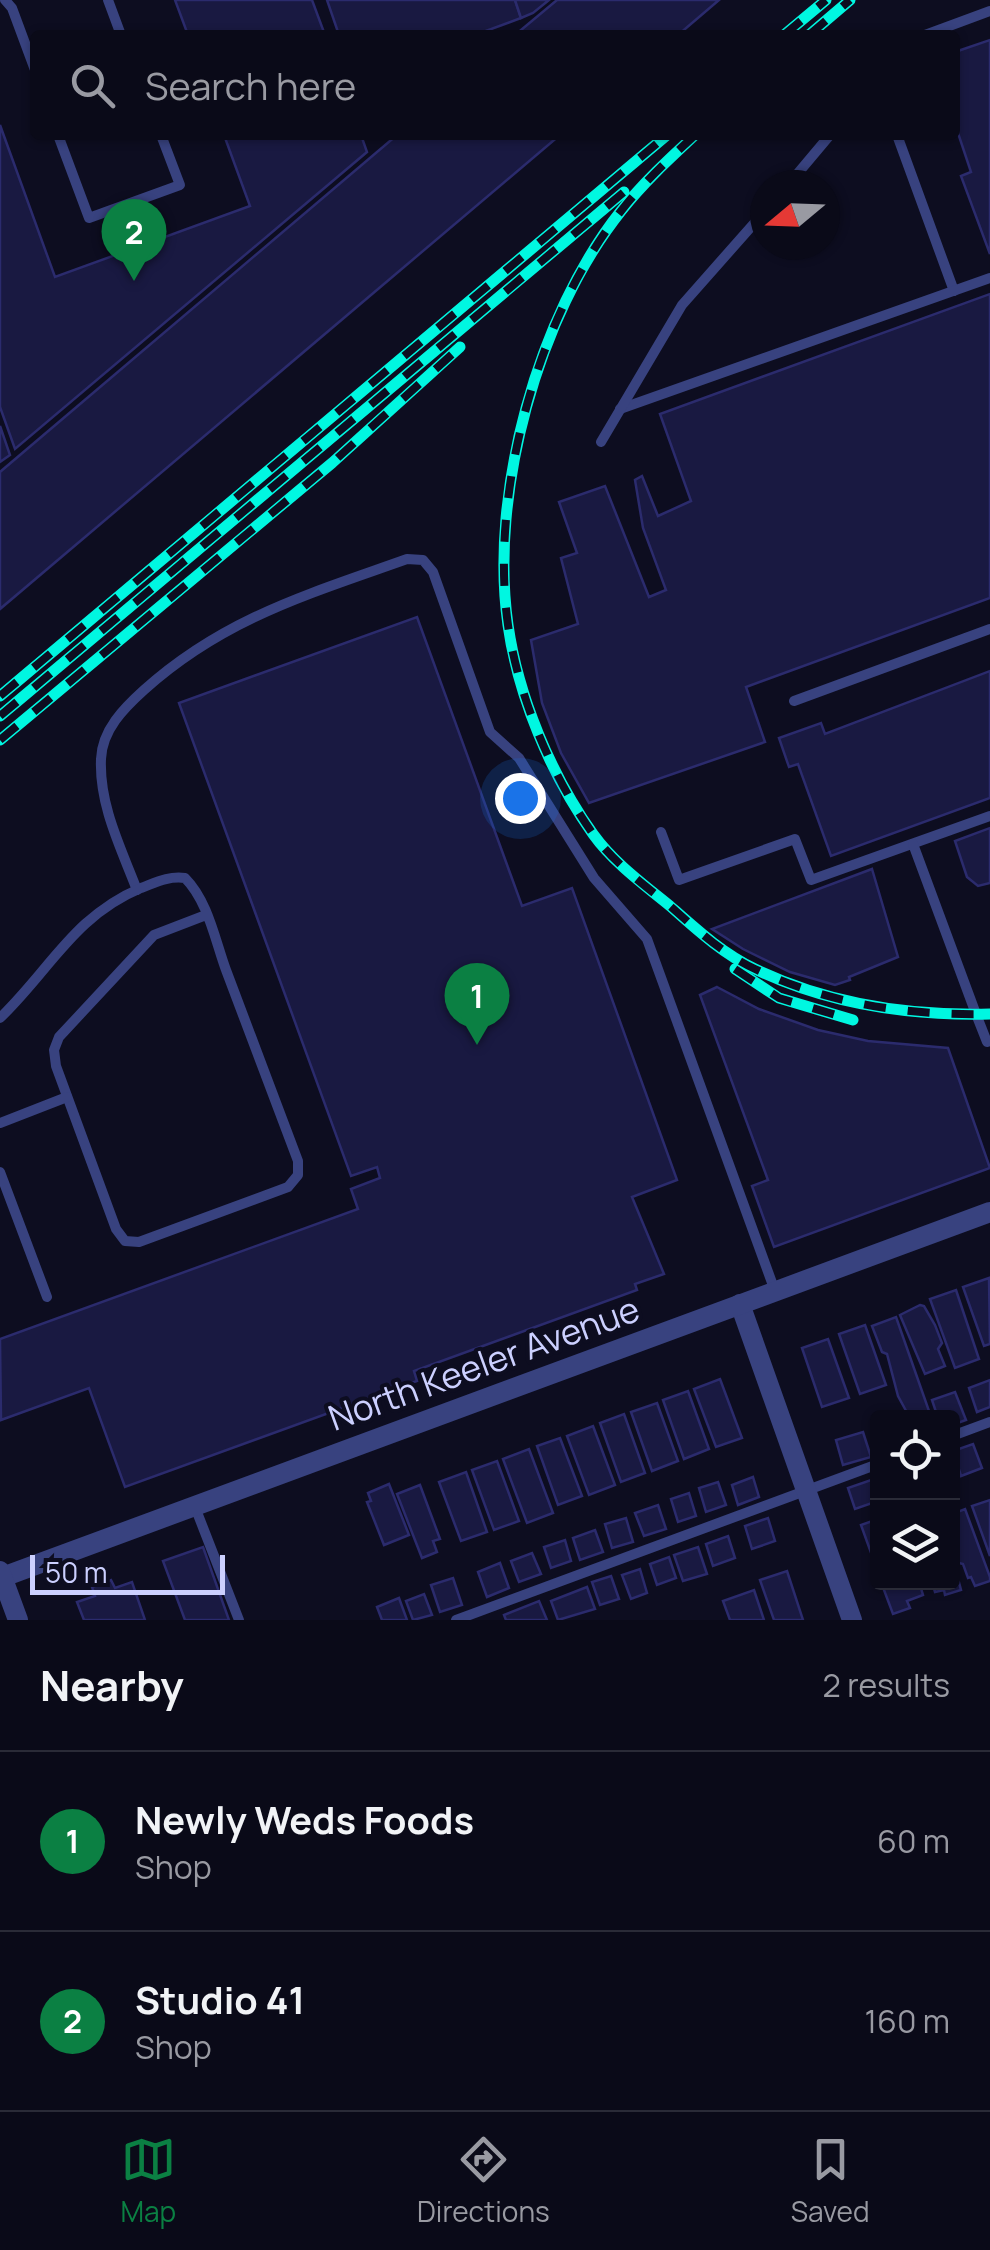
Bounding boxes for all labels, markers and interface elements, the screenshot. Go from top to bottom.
search box [30,30,960,140]
icon: search [65,58,120,113]
text: Search here [145,59,356,111]
north arrow [750,170,840,260]
pin: 2 [102,198,166,281]
your location [495,773,546,824]
pin: 1 [444,962,510,1045]
street label: North Keeler Avenue [322,1285,646,1442]
map controls [870,1410,960,1590]
button: locate [870,1410,960,1500]
button: layers [870,1500,960,1590]
scale bar [30,1550,225,1594]
text: 50 m [45,1553,108,1591]
text: Nearby [40,1656,184,1714]
text: 2 results [823,1663,950,1707]
text: Newly Weds Foods [135,1793,474,1845]
text: 1 [65,1819,80,1863]
text: 60 m [877,1819,950,1863]
text: Shop [135,1845,212,1889]
text: Studio 41 [135,1973,305,2025]
text: 2 [63,1999,82,2043]
text: 160 m [865,1999,950,2043]
text: Shop [135,2025,212,2069]
tab: Map [120,2132,176,2230]
tab: Directions [417,2132,550,2230]
tab: Saved [791,2132,870,2230]

